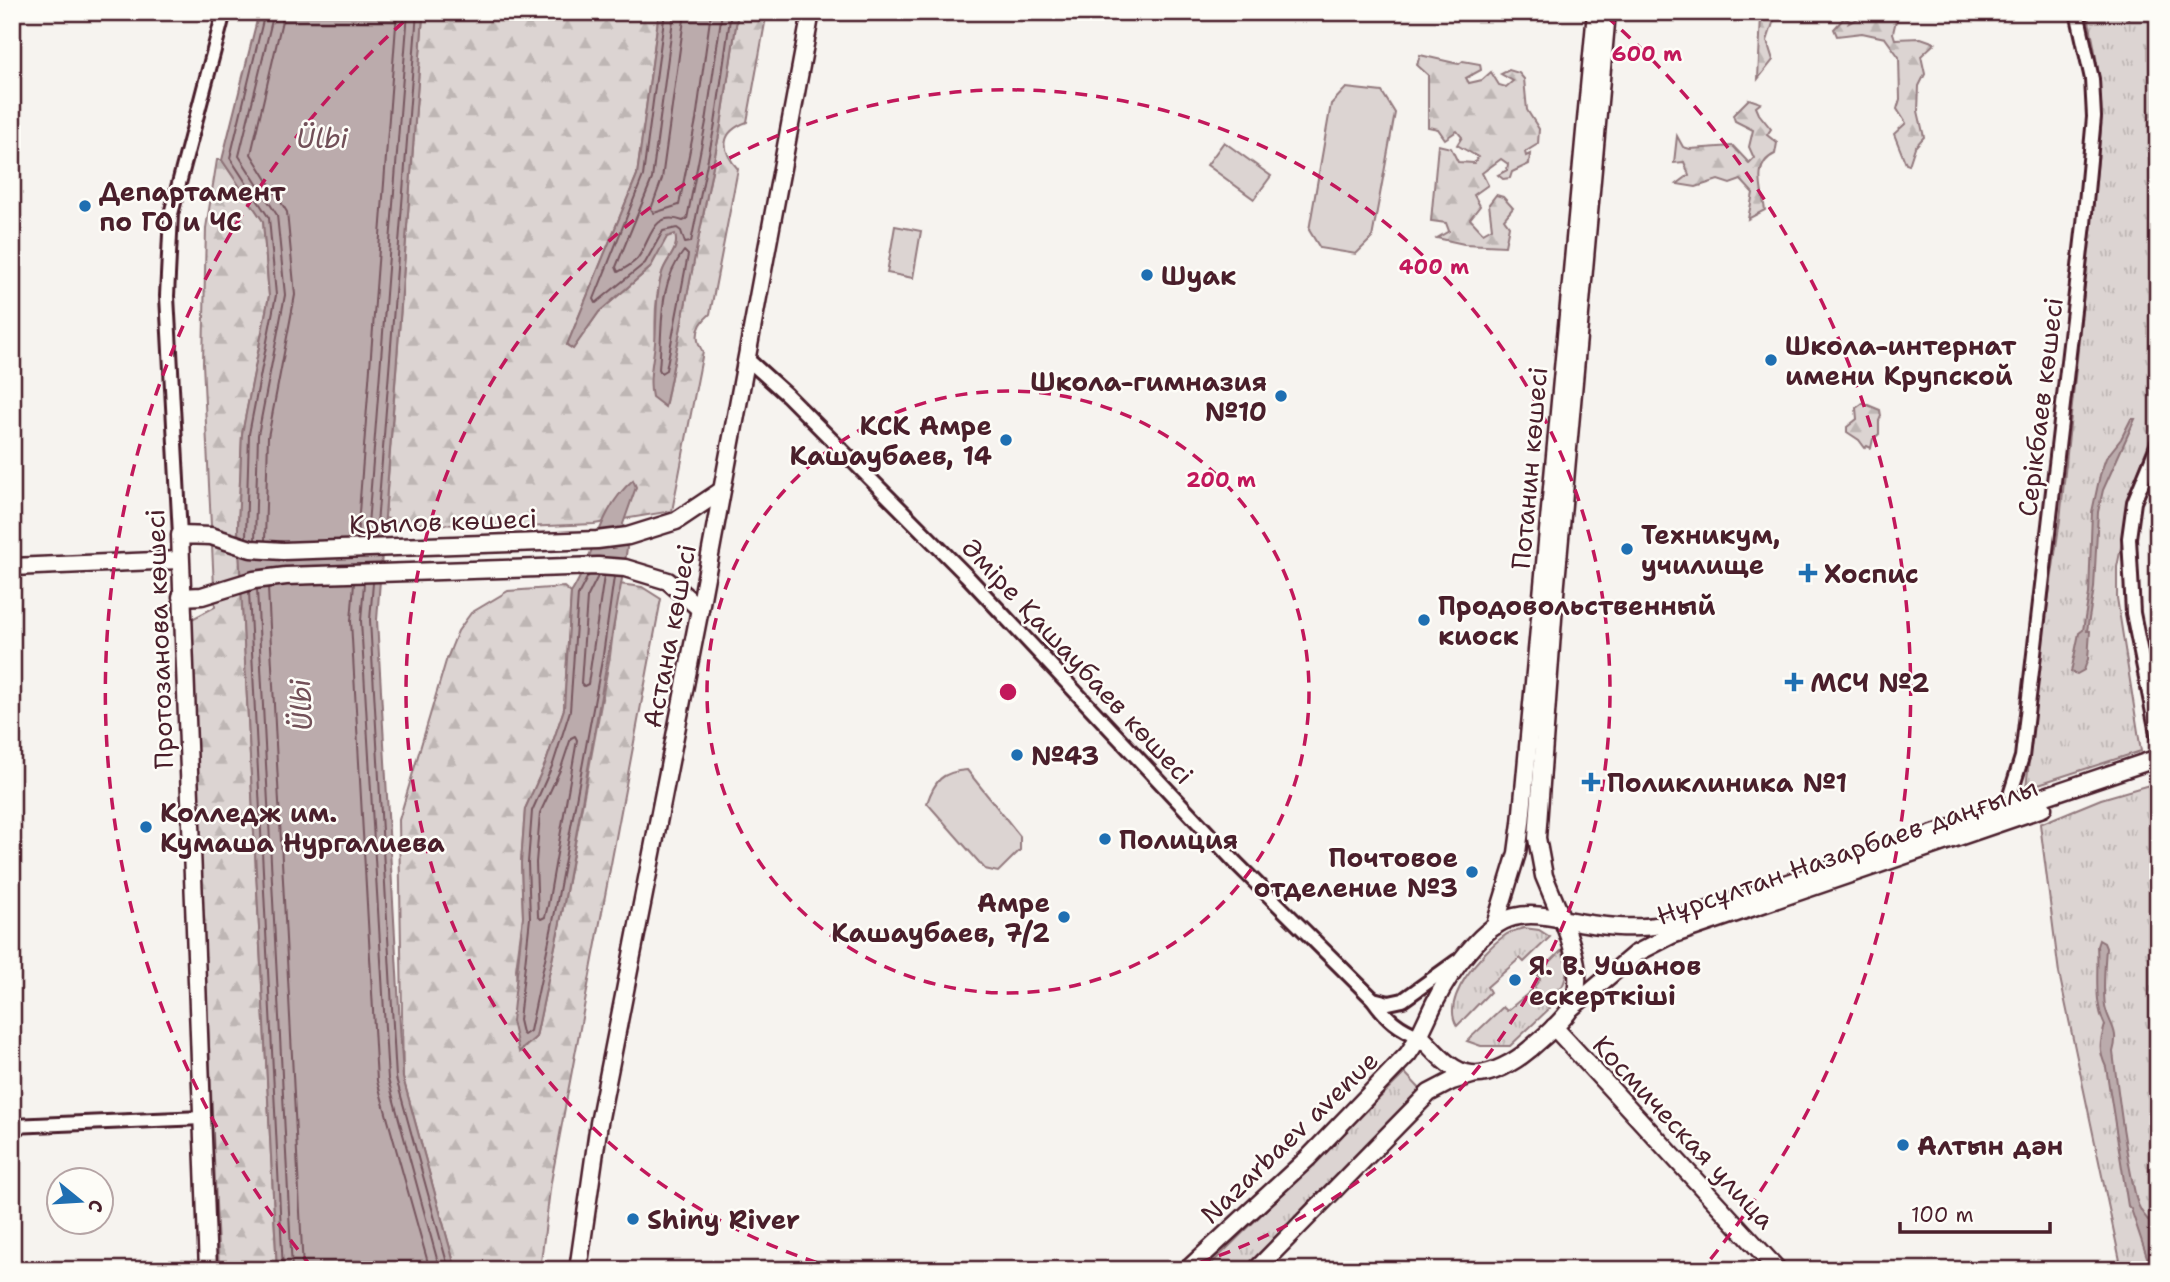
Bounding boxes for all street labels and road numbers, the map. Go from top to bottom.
street label: Серікбаев көшесі [2009,295,2071,519]
street label: Потанин көшесі [1503,365,1555,571]
street label: Крылов көшесі [348,500,538,542]
street label: Протозанова көшесі [137,508,181,770]
street label: Әміре Қашаубаев көшесі [954,530,1202,792]
street label: Астана көшесі [634,541,704,731]
street label: Нұрсұлтан Назарбаев даңғылы [1652,769,2042,933]
street label: Космическая улица [1585,1028,1783,1236]
street label: Nazarbaev avenue [1192,1043,1386,1231]

